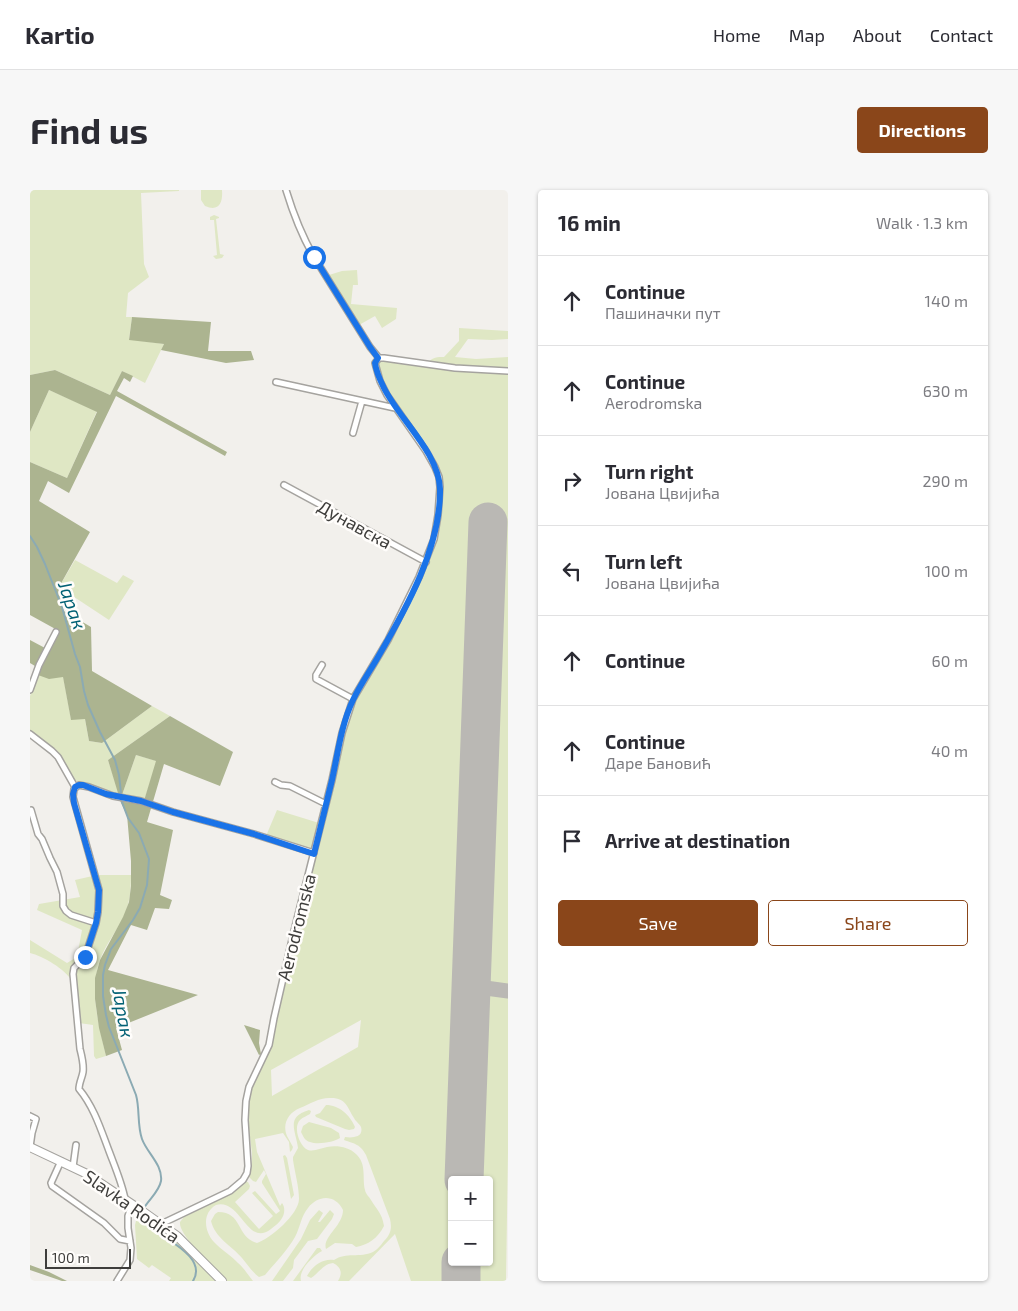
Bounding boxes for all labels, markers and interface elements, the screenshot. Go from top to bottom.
text: Kartio [25,20,95,49]
text: Home [713,24,761,46]
text: Map [789,24,825,46]
text: About [853,24,902,46]
text: Contact [930,24,993,46]
button: Directions [857,107,988,153]
text: Find us [30,109,148,151]
text: 16 min [558,210,621,235]
text: Walk · 1.3 km [876,213,968,232]
route start [303,246,326,269]
text: Continue [605,280,685,303]
icon: ahead [558,287,586,315]
text: 140 m [925,291,968,310]
text: Пашиначки пут [605,303,721,322]
text: Continue [605,370,685,393]
icon: ahead [558,377,586,405]
text: 630 m [923,381,968,400]
text: Aerodromska [605,393,702,412]
text: Turn right [605,460,693,483]
icon: right [558,467,586,495]
text: 290 m [923,471,968,490]
text: Јована Цвијића [605,483,720,502]
street label: Дунавска [314,495,396,553]
text: Turn left [605,550,682,573]
icon: left [558,557,586,585]
text: 100 m [925,561,968,580]
text: Јована Цвијића [605,573,720,592]
water label: Јарак [54,577,92,632]
icon: ahead [558,647,586,675]
text: Continue [605,649,685,672]
text: 60 m [932,651,968,670]
text: Continue [605,730,685,753]
icon: ahead [558,737,586,765]
text: 40 m [931,741,968,760]
text: Даре Бановић [605,753,711,772]
icon: arrive [558,827,586,855]
text: Arrive at destination [605,829,790,852]
street label: Aerodromska [272,871,320,983]
button: Save [558,900,758,946]
button: Share [768,900,968,946]
route end [74,946,97,969]
water label: Јарак [108,986,140,1039]
street label: Slavka Rodića [80,1165,184,1247]
map controls [448,1176,493,1266]
button: + [448,1176,493,1221]
button: − [448,1221,493,1266]
scale bar [45,1246,131,1269]
text: 100 m [52,1249,90,1266]

